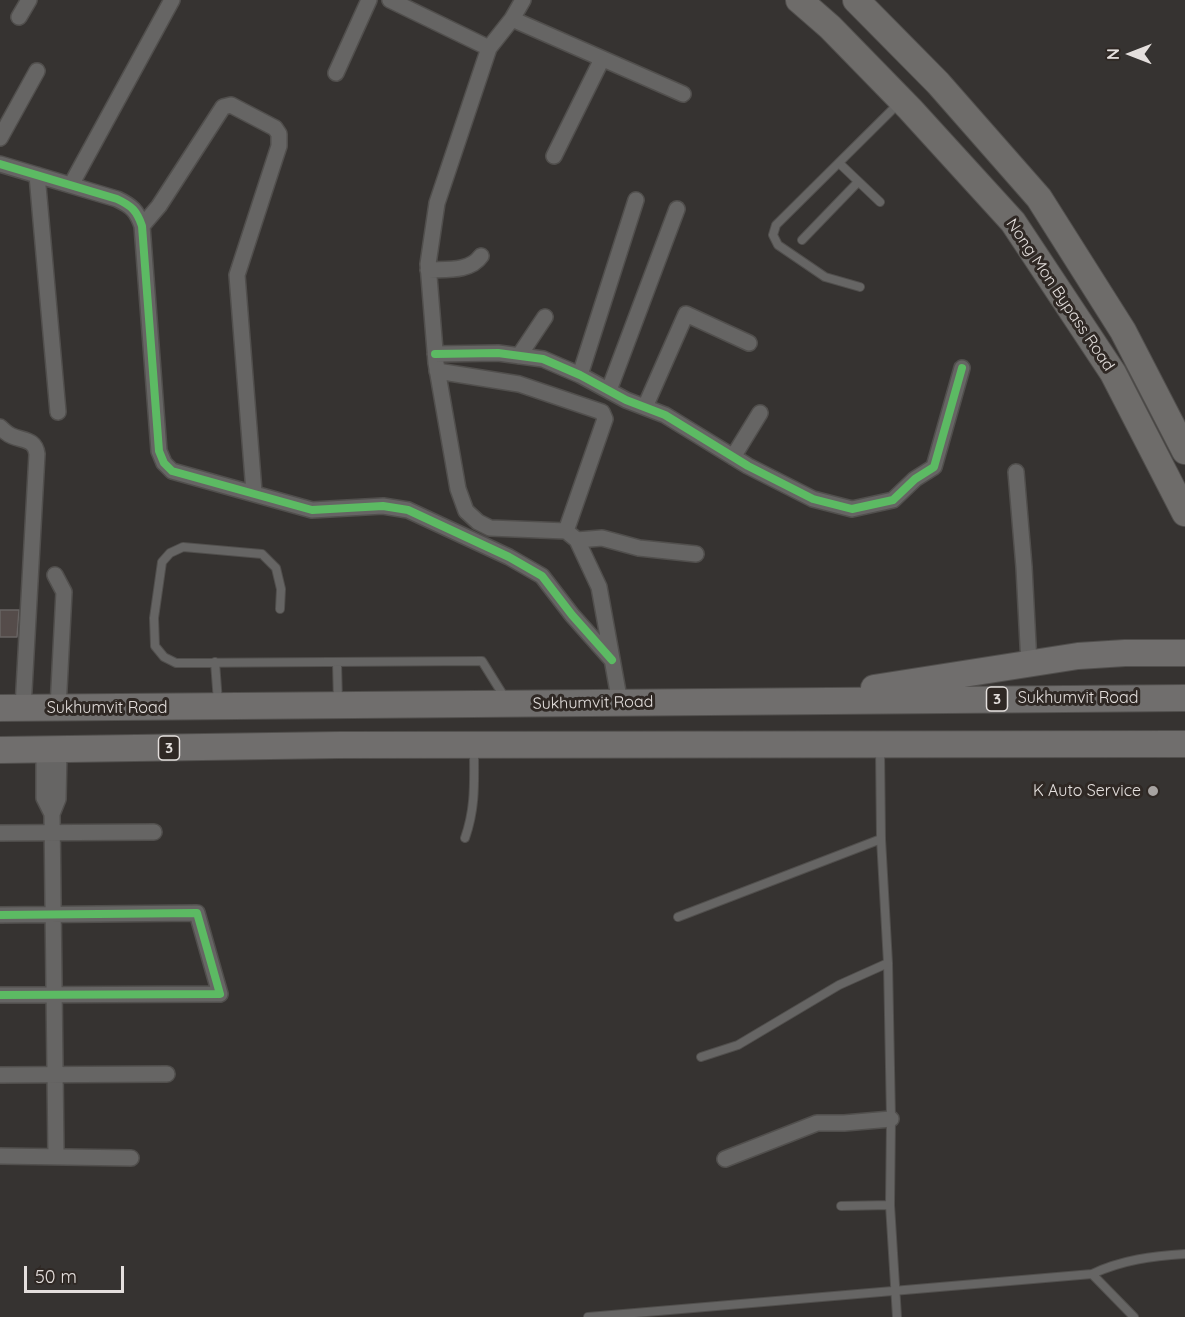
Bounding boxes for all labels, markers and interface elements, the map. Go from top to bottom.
north arrow [1101,24,1161,84]
text: N [1103,48,1123,60]
street label: Nong Mon Bypass Road [1002,215,1118,375]
road number: 3 [986,687,1008,711]
street label: Sukhumvit Road [1018,688,1138,708]
street label: Sukhumvit Road [533,692,653,714]
street label: Sukhumvit Road [47,698,167,718]
road number: 3 [158,736,180,760]
place label: K Auto Service [1033,781,1141,801]
marker: K Auto Service [1146,784,1160,798]
scale bar [27,1254,128,1292]
text: 50 m [35,1265,77,1288]

